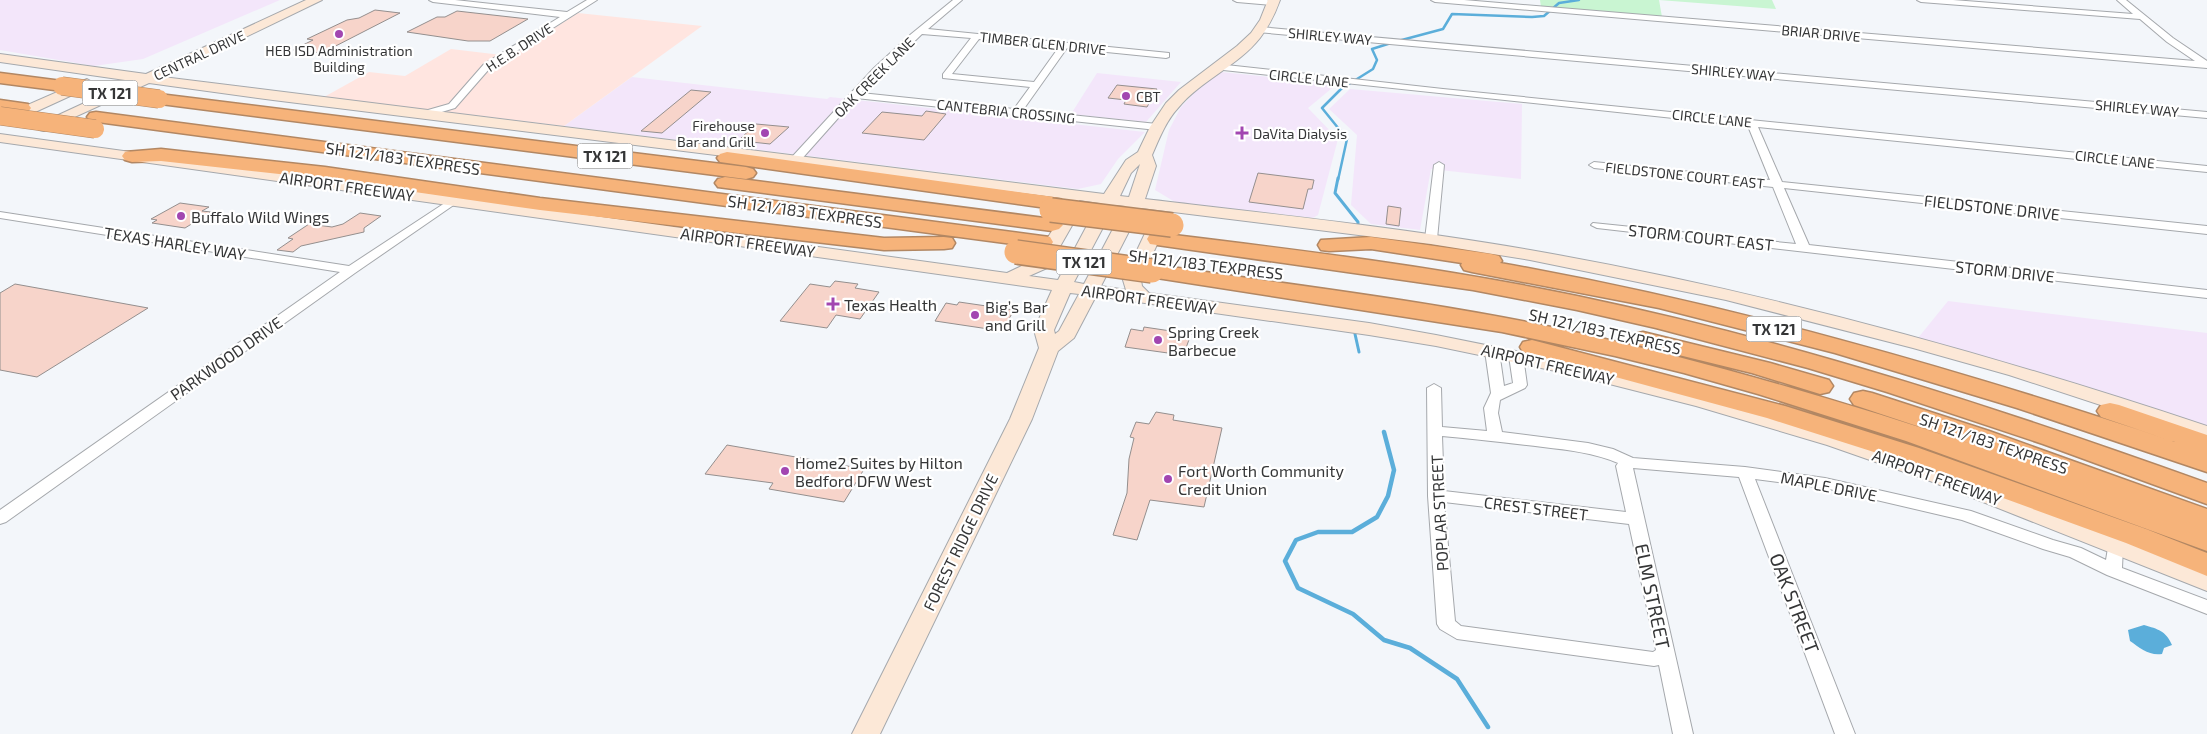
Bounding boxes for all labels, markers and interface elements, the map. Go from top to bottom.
street label: H.E.B. DRIVE [482,19,556,75]
street label: BRIAR DRIVE [1781,21,1861,45]
street label: SHIRLEY WAY [1287,24,1373,48]
street label: CENTRAL DRIVE [150,26,248,84]
marker: HEB ISD Administration Building [333,28,345,40]
street label: TIMBER GLEN DRIVE [979,28,1107,58]
street label: OAK CREEK LANE [830,33,918,121]
place label: HEB ISD Administration Building [265,42,413,75]
street label: SHIRLEY WAY [1690,60,1776,84]
street label: CIRCLE LANE [1268,65,1350,91]
road number: TX 121 [82,80,138,106]
place label: CBT [1136,88,1161,105]
marker: CBT [1120,90,1132,102]
street label: CANTEBRIA CROSSING [936,95,1076,127]
street label: SHIRLEY WAY [2094,96,2180,120]
street label: CIRCLE LANE [1671,105,1753,131]
place label: Firehouse Bar and Grill [677,117,756,150]
place label: DaVita Dialysis [1253,125,1347,142]
marker: DaVita Dialysis [1235,126,1249,140]
marker: Firehouse Bar and Grill [759,127,771,139]
street label: SH 121/183 TEXPRESS [325,138,481,178]
road number: TX 121 [578,144,632,168]
street label: CIRCLE LANE [2074,146,2156,172]
street label: FIELDSTONE COURT EAST [1605,158,1765,192]
street label: AIRPORT FREEWAY [278,167,416,205]
street label: FIELDSTONE DRIVE [1923,190,2061,224]
street label: SH 121/183 TEXPRESS [727,191,883,231]
place label: Buffalo Wild Wings [191,207,329,226]
marker: Buffalo Wild Wings [175,210,187,222]
street label: STORM COURT EAST [1627,220,1775,254]
street label: TEXAS HARLEY WAY [103,222,247,264]
street label: AIRPORT FREEWAY [679,223,817,261]
street label: SH 121/183 TEXPRESS [1128,245,1284,283]
road number: TX 121 [1056,250,1112,274]
street label: STORM DRIVE [1954,256,2056,286]
street label: AIRPORT FREEWAY [1080,280,1218,318]
place label: Texas Health [844,295,937,314]
marker: Texas Health [826,297,840,311]
place label: Big’s Bar and Grill [985,297,1048,334]
street label: SH 121/183 TEXPRESS [1527,304,1683,358]
marker: Big’s Bar and Grill [969,309,981,321]
street label: PARKWOOD DRIVE [166,312,286,404]
road number: TX 121 [1746,316,1802,342]
place label: Spring Creek Barbecue [1168,322,1259,359]
marker: Spring Creek Barbecue [1152,334,1164,346]
street label: AIRPORT FREEWAY [1480,339,1616,389]
street label: SH 121/183 TEXPRESS [1917,409,2071,477]
street label: AIRPORT FREEWAY [1870,445,2004,509]
place label: Home2 Suites by Hilton Bedford DFW West [795,453,963,490]
street label: POPLAR STREET [1426,454,1452,572]
place label: Fort Worth Community Credit Union [1178,461,1344,498]
marker: Home2 Suites by Hilton Bedford DFW West [779,465,791,477]
street label: MAPLE DRIVE [1779,467,1879,505]
street label: FOREST RIDGE DRIVE [919,470,1001,614]
marker: Fort Worth Community Credit Union [1162,473,1174,485]
street label: CREST STREET [1483,492,1589,524]
street label: ELM STREET [1631,541,1675,651]
street label: OAK STREET [1765,550,1825,656]

